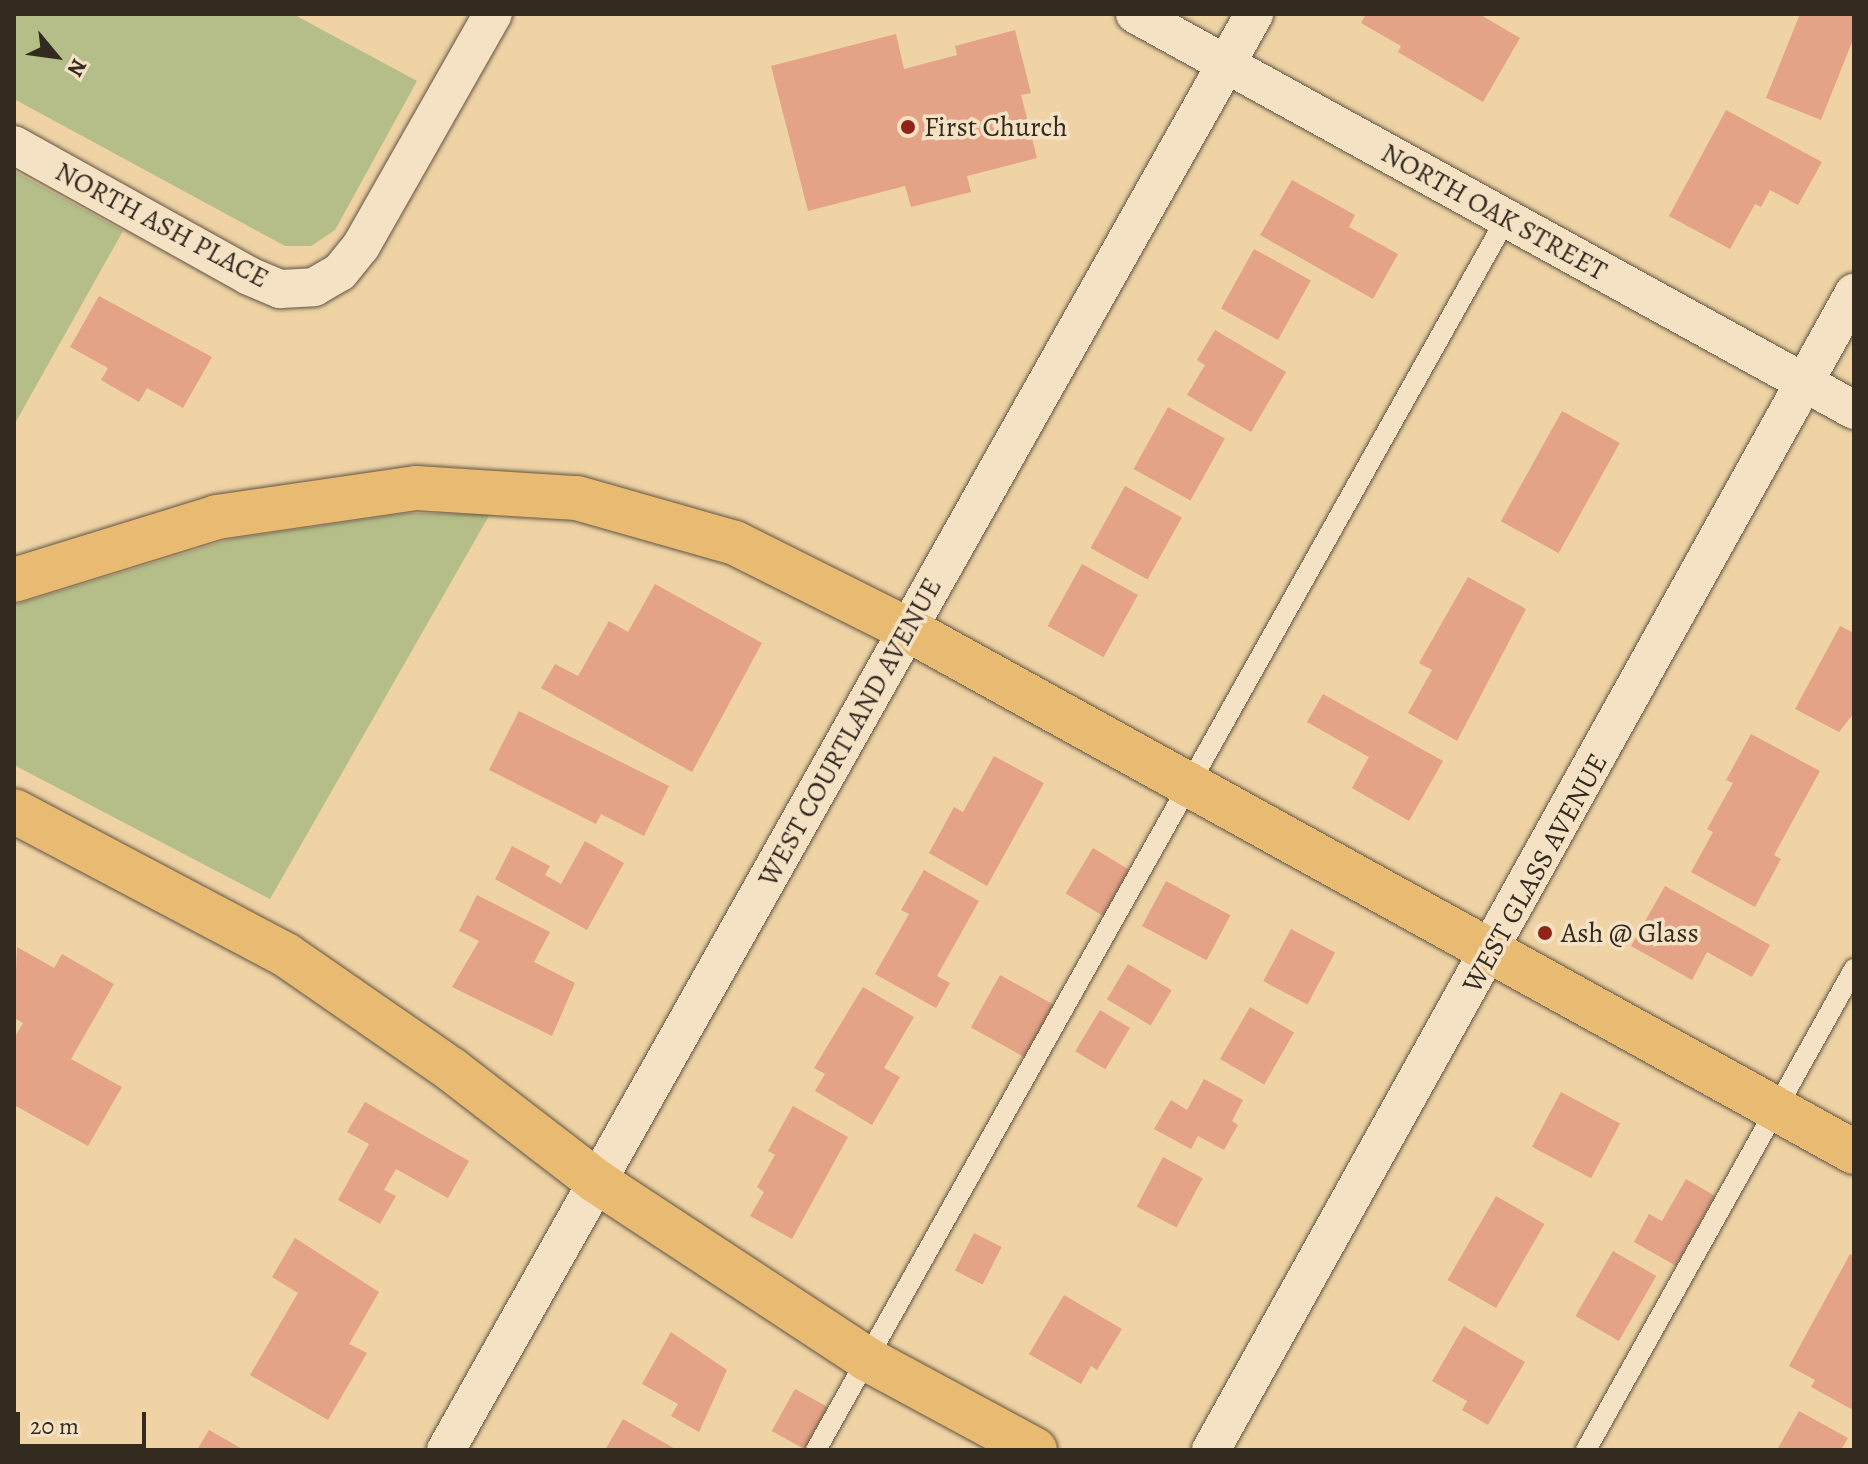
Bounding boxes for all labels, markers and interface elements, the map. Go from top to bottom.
north arrow [16,16,96,96]
text: N [60,53,94,82]
place label: First Church [924,110,1067,144]
marker: First Church [899,118,917,136]
street label: NORTH OAK STREET [1375,136,1613,288]
street label: NORTH ASH PLACE [50,155,274,295]
street label: WEST COURTLAND AVENUE [751,572,949,892]
street label: WEST GLASS AVENUE [1455,748,1615,998]
place label: Ash @ Glass [1561,916,1699,950]
marker: Ash @ Glass [1536,924,1554,942]
scale bar [20,1396,150,1446]
text: 20 m [30,1410,79,1442]

